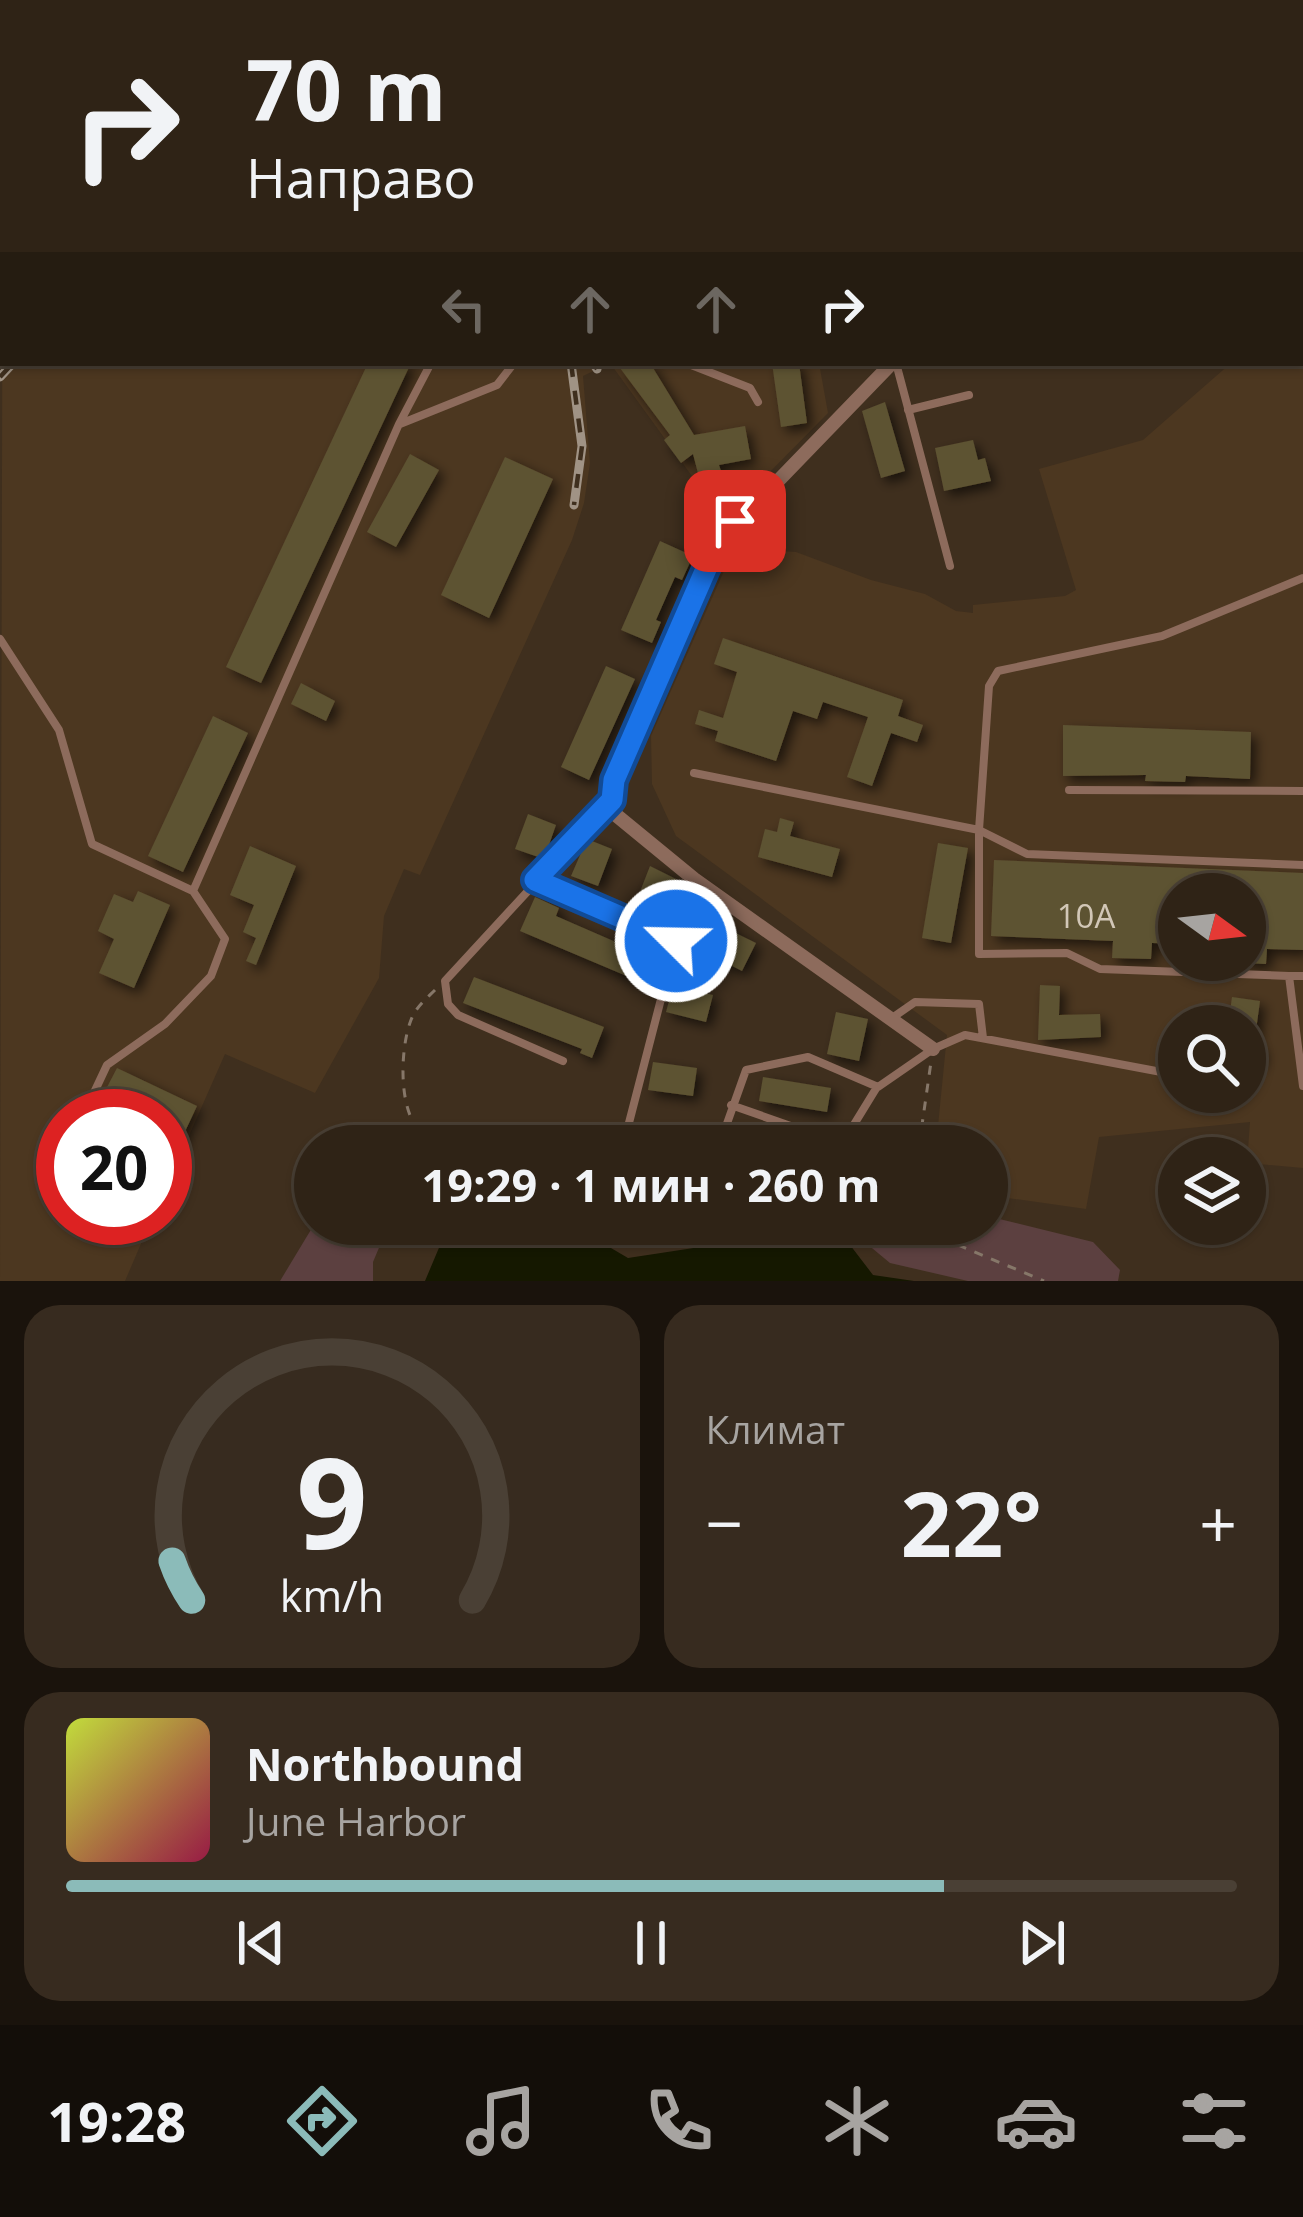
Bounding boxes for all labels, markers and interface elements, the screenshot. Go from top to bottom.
text: 70 m [246,31,446,146]
icon: right [48,48,204,204]
text: Направо [246,140,476,214]
icon: left [431,276,497,342]
icon: ahead [557,276,623,342]
icon: ahead [683,276,749,342]
icon: right [809,276,875,342]
pin [684,470,786,572]
icon: arrive [702,488,768,554]
north arrow [1158,873,1266,981]
map controls [1158,873,1266,1245]
position arrow [613,878,739,1004]
house number: 10А [1057,893,1115,938]
button: search [1158,1005,1266,1113]
speed limit sign: 20 [36,1089,192,1245]
button: layers [1158,1137,1266,1245]
text: 19:29 · 1 мин · 260 m [422,1154,880,1215]
text: Климат [706,1402,845,1455]
text: 9 [296,1416,367,1586]
text: 22° [901,1461,1042,1583]
text: − [706,1477,743,1567]
text: + [1199,1477,1237,1567]
text: km/h [280,1565,384,1624]
text: Northbound [246,1733,524,1794]
text: June Harbor [246,1794,466,1847]
icon: previous [228,1910,294,1976]
icon: pause [618,1910,684,1976]
icon: next [1009,1910,1075,1976]
icon: directions [280,2079,364,2163]
icon: music [459,2079,543,2163]
icon: phone [637,2079,721,2163]
icon: climate [815,2079,899,2163]
icon: car [994,2079,1078,2163]
icon: filters [1172,2079,1256,2163]
text: 19:28 [47,2084,186,2158]

